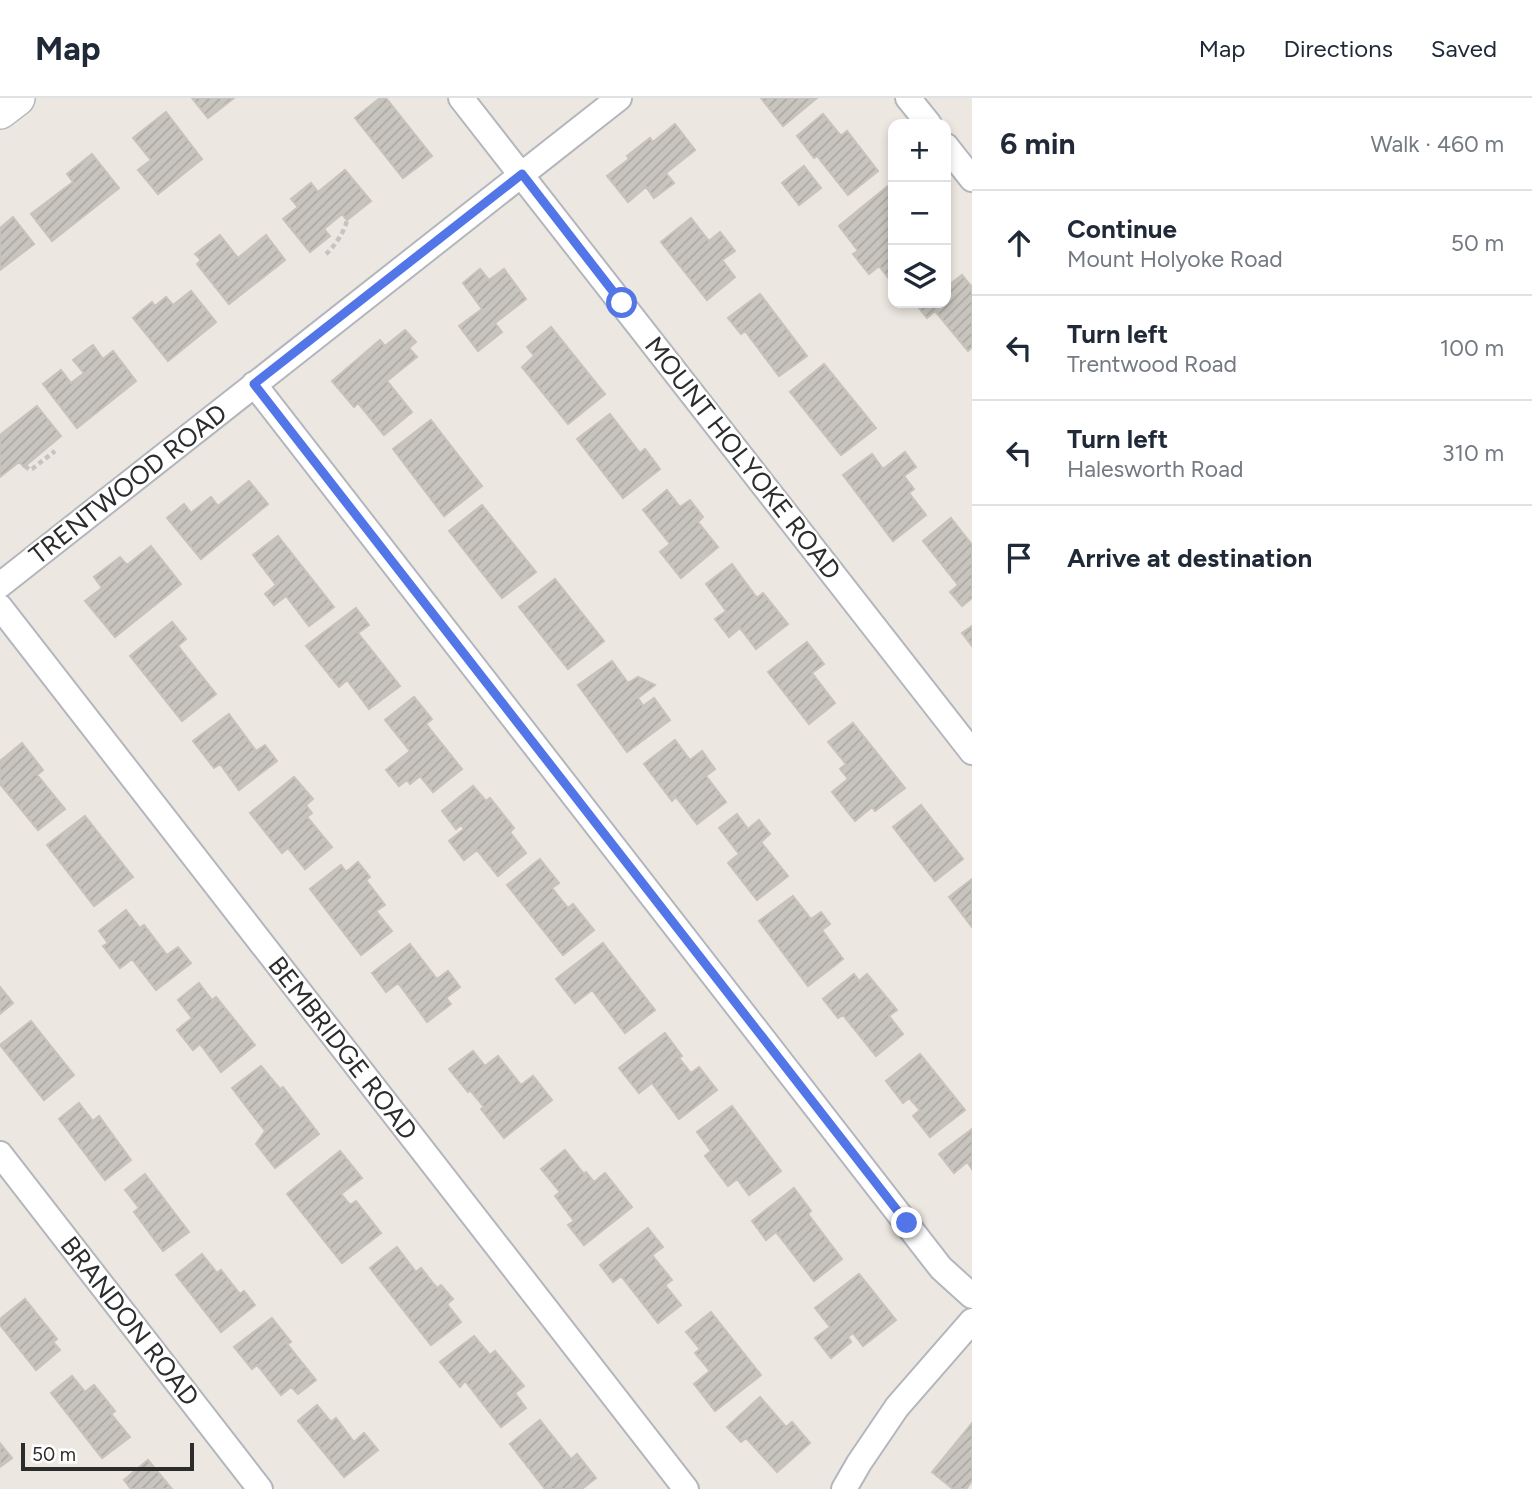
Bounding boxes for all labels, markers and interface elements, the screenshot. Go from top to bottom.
text: Map [35,29,101,68]
text: Map [1199,34,1245,63]
text: Directions [1283,34,1393,63]
text: Saved [1431,34,1497,63]
map controls [888,119,951,308]
button: + [888,119,951,182]
text: 6 min [1000,125,1076,162]
text: Walk · 460 m [1370,130,1504,158]
button: − [888,182,951,245]
text: Continue [1067,213,1177,245]
icon: ahead [1000,224,1038,262]
text: 50 m [1451,229,1504,257]
button: layers [888,245,951,308]
text: Mount Holyoke Road [1067,245,1283,273]
route start [606,287,637,318]
text: Turn left [1067,318,1168,350]
icon: left [1000,329,1038,367]
street label: MOUNT HOLYOKE ROAD [638,330,848,586]
text: 100 m [1440,334,1504,362]
text: Trentwood Road [1067,350,1237,378]
street label: TRENTWOOD ROAD [23,397,233,571]
text: Turn left [1067,423,1168,455]
icon: left [1000,434,1038,472]
text: 310 m [1442,439,1504,467]
text: Halesworth Road [1067,455,1243,483]
icon: arrive [1000,539,1038,577]
text: Arrive at destination [1067,542,1312,574]
street label: BEMBRIDGE ROAD [261,950,425,1146]
route end [891,1207,922,1238]
street label: BRANDON ROAD [54,1230,206,1412]
scale bar [21,1440,194,1472]
text: 50 m [32,1443,76,1466]

